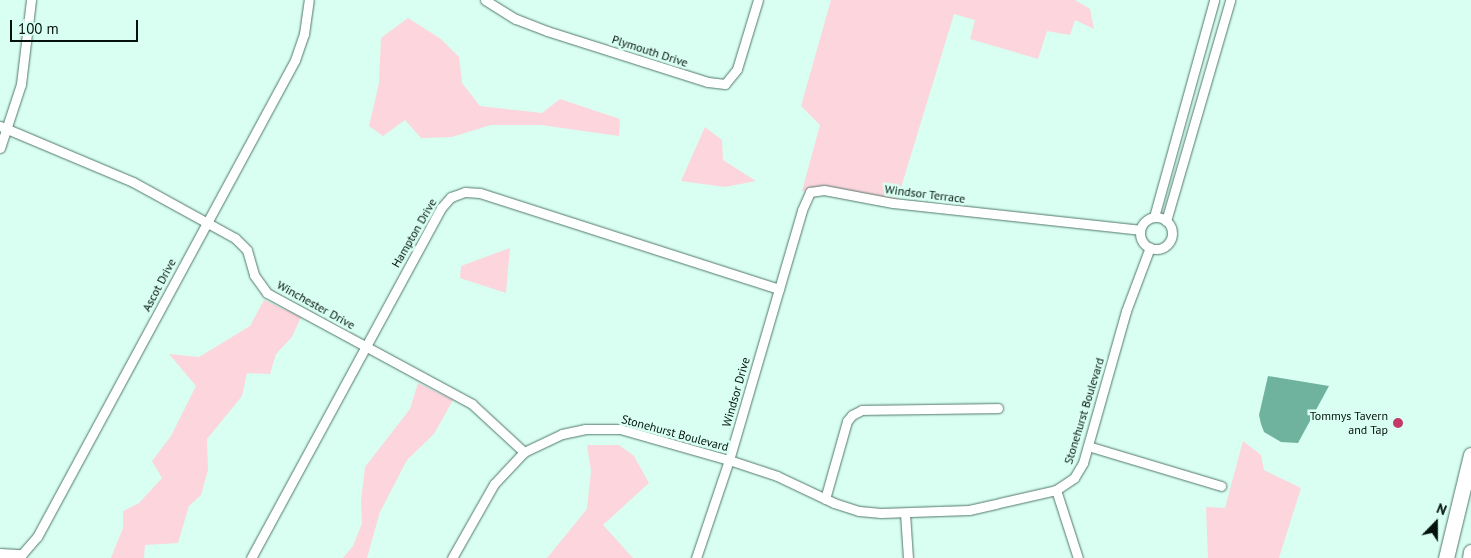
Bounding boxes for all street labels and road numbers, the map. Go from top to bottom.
street label: Plymouth Drive [610,32,690,70]
street label: Windsor Terrace [884,182,966,206]
street label: Hampton Drive [388,196,440,270]
street label: Ascot Drive [139,256,179,314]
street label: Winchester Drive [274,278,358,332]
street label: Windsor Drive [719,355,753,429]
street label: Stonehurst Boulevard [1061,356,1107,466]
street label: Stonehurst Boulevard [620,412,730,454]

